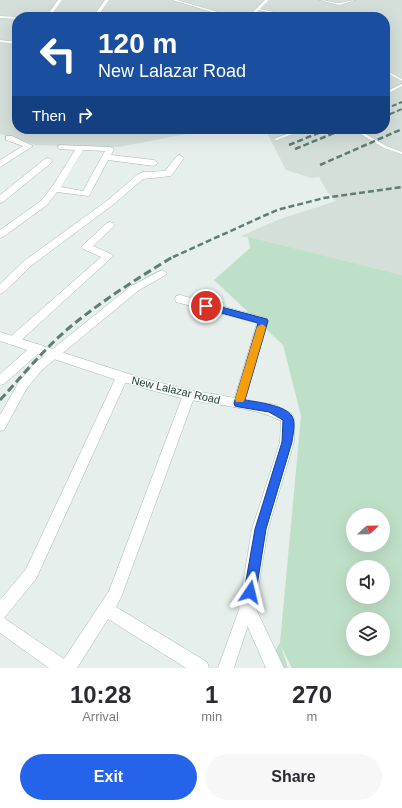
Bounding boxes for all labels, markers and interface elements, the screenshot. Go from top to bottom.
icon: left [32,28,84,80]
text: 120 m [98,28,177,59]
text: New Lalazar Road [98,61,246,81]
icon: right [74,104,96,126]
text: Then [32,107,66,124]
pin [189,289,223,323]
icon: arrive [195,295,217,317]
street label: New Lalazar Road [131,374,221,406]
north arrow [346,508,390,552]
map controls [346,508,390,656]
button: sound [346,560,390,604]
position arrow [229,571,271,613]
button: layers [346,612,390,656]
text: 10:28 [70,681,131,708]
text: 1 [205,681,218,708]
text: 270 [292,681,332,708]
text: Arrival [82,709,119,724]
text: min [201,709,222,724]
text: m [307,709,317,724]
button: Exit [20,754,197,800]
button: Share [205,754,382,800]

